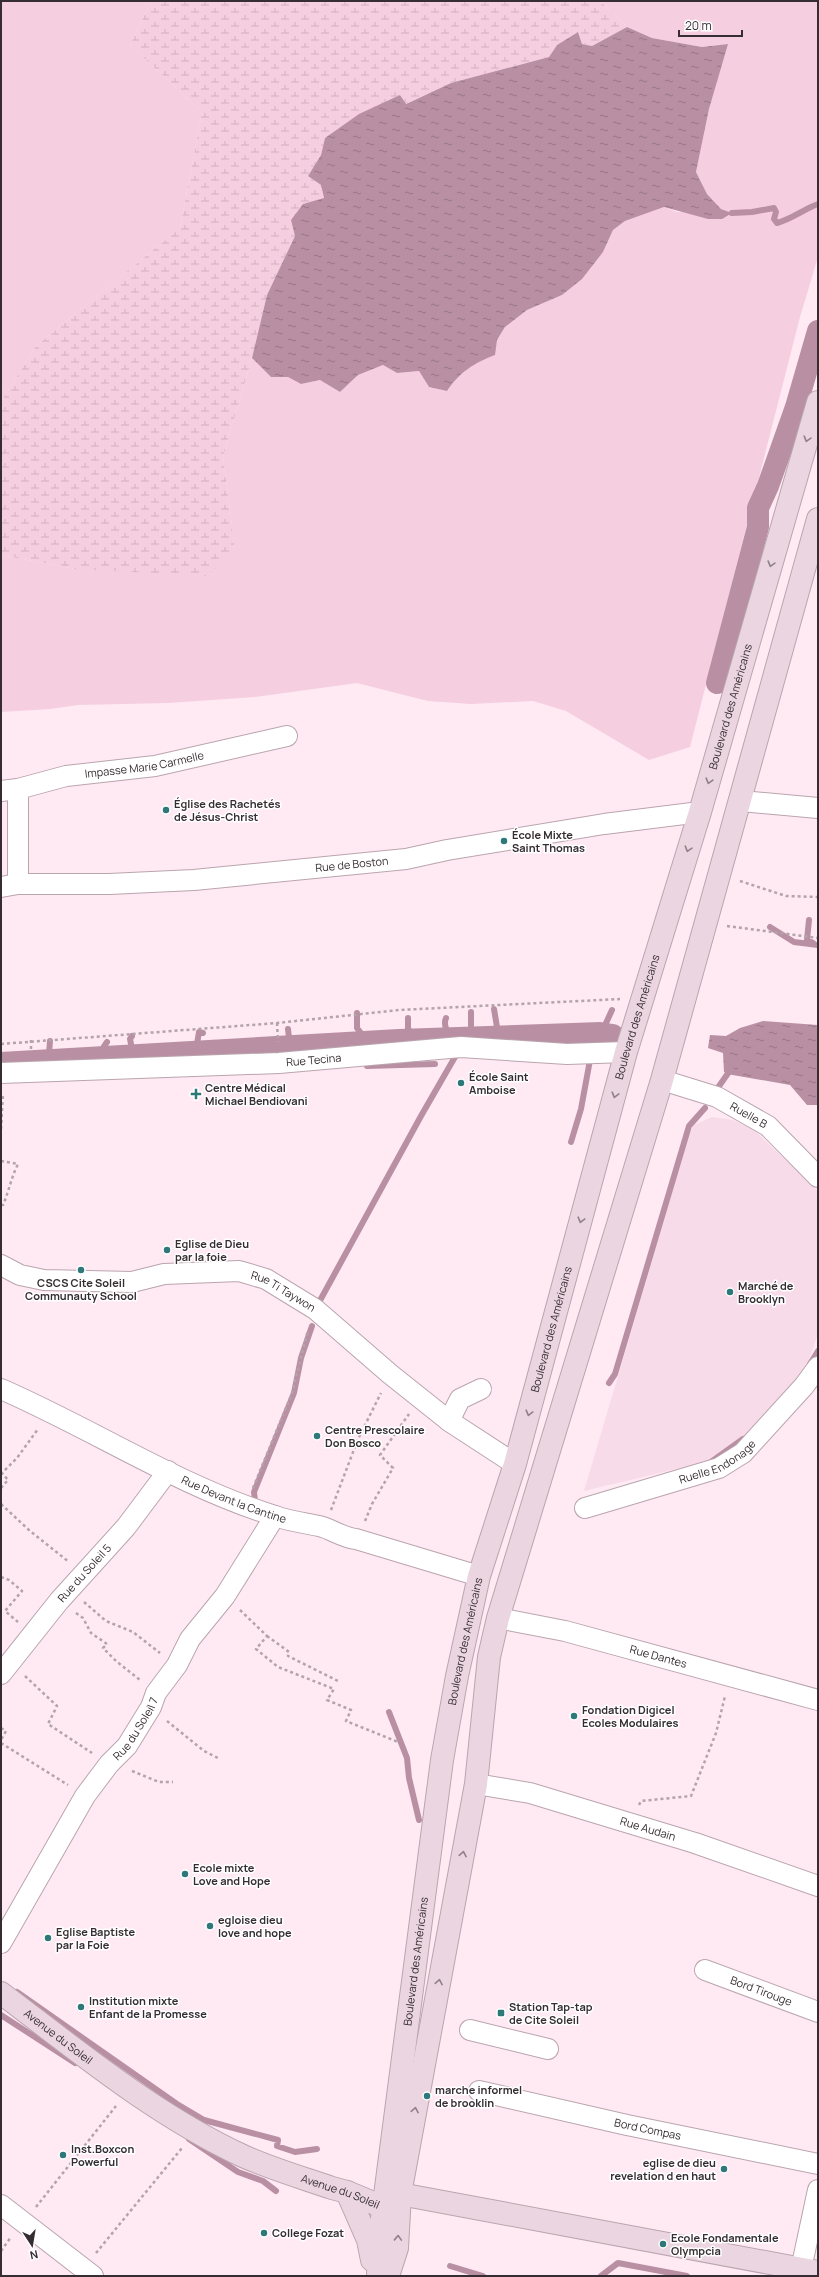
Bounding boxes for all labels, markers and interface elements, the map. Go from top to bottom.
scale bar [679,12,742,38]
text: 20 m [685,17,712,34]
one-way arrow [803,435,812,442]
one-way arrow [767,560,776,567]
street label: Boulevard des Américains [705,642,755,771]
street label: Impasse Marie Carmelle [84,747,206,781]
one-way arrow [705,778,714,785]
place label: Église des Rachetés de Jésus-Christ [174,796,281,824]
marker: Église des Rachetés de Jésus-Christ [161,805,171,815]
place label: École Mixte Saint Thomas [512,827,585,855]
marker: École Mixte Saint Thomas [499,836,509,846]
one-way arrow [685,846,693,853]
street label: Rue de Boston [314,853,389,875]
street label: Boulevard des Américains [611,952,663,1081]
street label: Rue Tecina [285,1050,342,1069]
place label: École Saint Amboise [469,1069,529,1097]
marker: École Saint Amboise [456,1078,466,1088]
place label: Centre Médical Michael Bendiovani [205,1080,308,1108]
marker: Centre Médical Michael Bendiovani [190,1088,202,1100]
one-way arrow [611,1091,620,1098]
street label: Ruelle B [728,1098,770,1131]
one-way arrow [577,1216,586,1223]
place label: Eglise de Dieu par la foie [175,1236,249,1264]
marker: Eglise de Dieu par la foie [162,1245,172,1255]
street label: Boulevard des Américains [527,1264,575,1394]
marker: CSCS Cite Soleil Communauty School [76,1265,86,1275]
street label: Rue Ti Taywon [249,1267,319,1315]
place label: CSCS Cite Soleil Communauty School [25,1275,137,1303]
place label: Marché de Brooklyn [738,1278,794,1306]
marker: Marché de Brooklyn [725,1287,735,1297]
one-way arrow [525,1410,533,1416]
place label: Centre Prescolaire Don Bosco [325,1422,425,1450]
marker: Centre Prescolaire Don Bosco [312,1431,322,1441]
street label: Ruelle Endonage [677,1436,759,1487]
street label: Rue Devant la Cantine [179,1472,289,1526]
street label: Rue du Soleil 5 [54,1540,114,1605]
street label: Boulevard des Américains [444,1576,485,1706]
street label: Rue Dantes [628,1641,689,1671]
street label: Rue du Soleil 7 [109,1695,161,1763]
place label: Fondation Digicel Ecoles Modulaires [582,1702,679,1730]
marker: Fondation Digicel Ecoles Modulaires [569,1711,579,1721]
street label: Rue Audain [618,1813,678,1844]
one-way arrow [458,1851,466,1857]
place label: Ecole mixte Love and Hope [193,1860,271,1888]
marker: Ecole mixte Love and Hope [180,1869,190,1879]
street label: Boulevard des Américains [399,1896,431,2027]
place label: egloise dieu love and hope [218,1912,292,1940]
marker: egloise dieu love and hope [205,1921,215,1931]
place label: Eglise Baptiste par la Foie [56,1924,135,1952]
marker: Eglise Baptiste par la Foie [43,1933,53,1943]
street label: Bord Tirouge [728,1972,795,2009]
one-way arrow [434,1979,443,1985]
place label: Institution mixte Enfant de la Promesse [89,1993,207,2021]
place label: Station Tap-tap de Cite Soleil [509,1999,593,2027]
marker: Institution mixte Enfant de la Promesse [76,2002,86,2012]
street label: Avenue du Soleil [21,2005,96,2067]
marker: Station Tap-tap de Cite Soleil [496,2008,506,2018]
place label: marche informel de brooklin [435,2082,522,2110]
marker: marche informel de brooklin [422,2091,432,2101]
one-way arrow [410,2107,419,2113]
street label: Bord Compas [613,2114,683,2143]
place label: Inst.Boxcon Powerful [71,2141,134,2169]
marker: Inst.Boxcon Powerful [58,2150,68,2160]
place label: eglise de dieu revelation d en haut [610,2155,716,2183]
marker: eglise de dieu revelation d en haut [719,2164,729,2174]
street label: Avenue du Soleil [299,2170,382,2212]
north arrow [12,2225,52,2265]
place label: College Fozat [272,2225,344,2240]
marker: College Fozat [259,2228,269,2238]
place label: Ecole Fondamentale Olympcia [671,2230,779,2258]
one-way arrow [394,2235,402,2241]
marker: Ecole Fondamentale Olympcia [658,2239,668,2249]
text: N [29,2247,40,2263]

